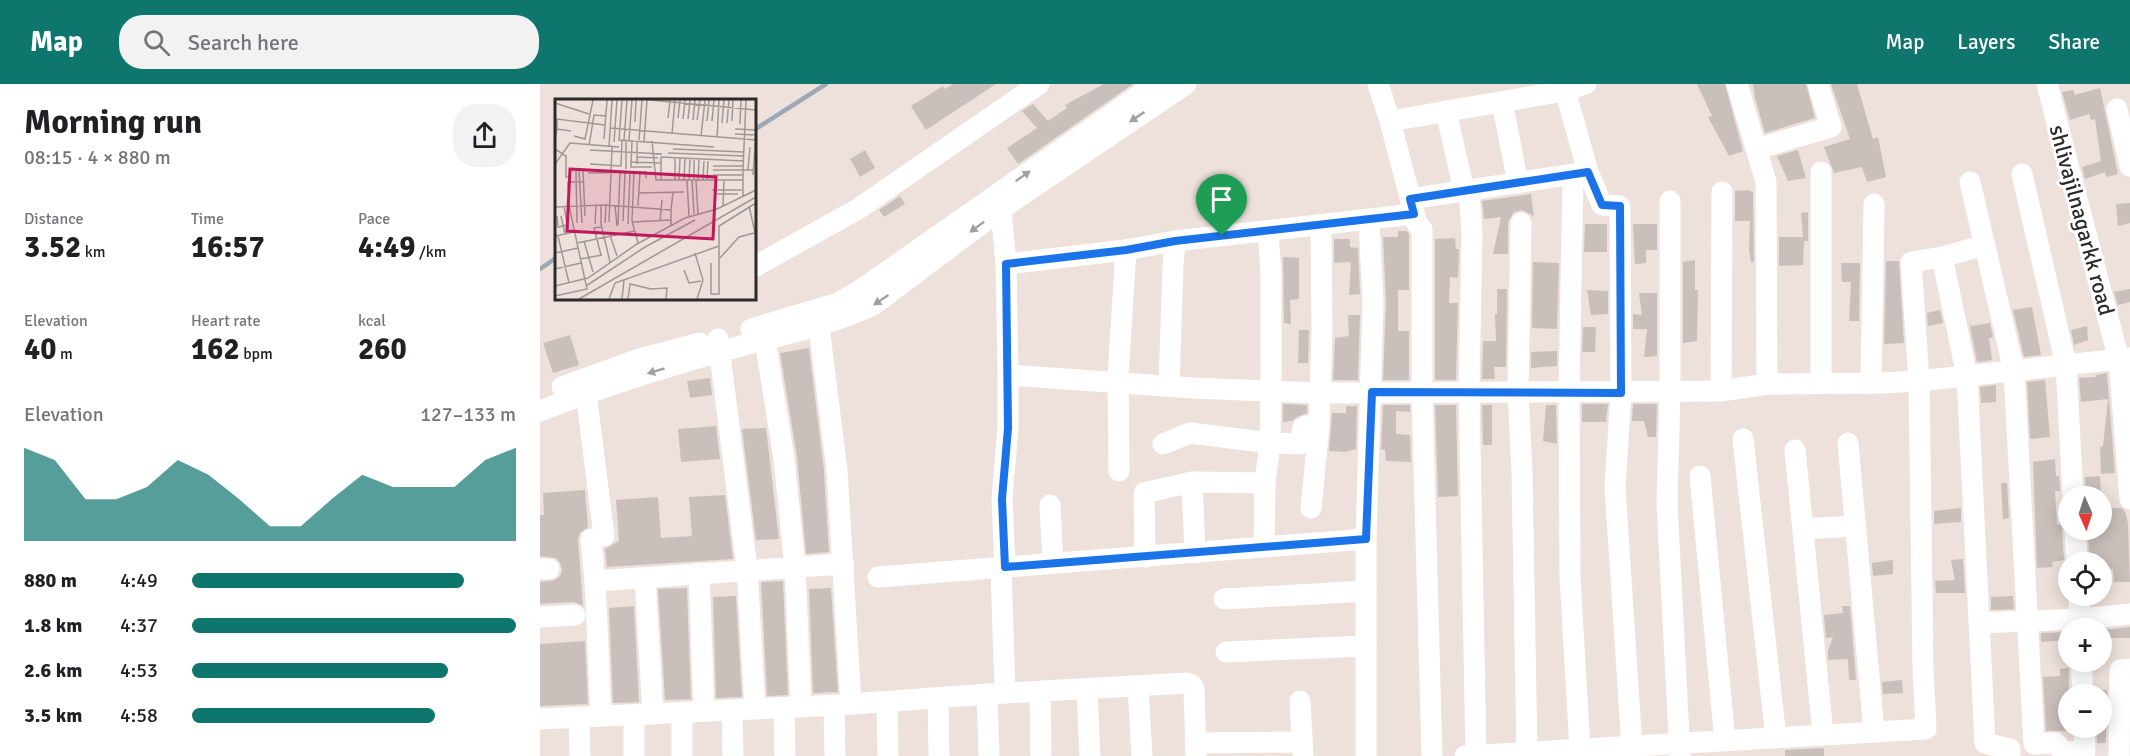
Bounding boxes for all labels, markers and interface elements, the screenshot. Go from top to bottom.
search box [119,15,539,69]
text: Map [30,25,83,59]
icon: search [140,26,173,59]
text: Search here [188,29,299,56]
text: Map [1886,29,1924,55]
text: Layers [1957,29,2015,55]
text: Share [2048,29,2100,55]
inset map [555,99,756,300]
text: Morning run [24,102,202,143]
button: share [453,104,516,167]
one-way arrow [1130,111,1146,123]
street label: shlivajilnagarkk road [2044,122,2120,318]
text: 08:15 · 4 × 880 m [24,145,171,170]
one-way arrow [1015,171,1031,182]
pin [1196,174,1247,236]
icon: arrive [1205,183,1238,216]
text: Distance [24,209,84,229]
text: Time [191,209,224,229]
text: Pace [358,209,390,229]
one-way arrow [969,221,984,233]
text: 3.52 [24,229,81,266]
text: 16:57 [191,229,265,266]
text: 4:49 [358,229,415,266]
text: km [81,242,106,262]
text: /km [415,242,447,262]
one-way arrow [873,294,889,305]
text: Elevation [24,311,88,331]
text: Heart rate [191,311,260,331]
text: kcal [358,311,386,331]
text: 40 [24,331,56,368]
text: 162 [191,331,240,368]
text: 260 [358,331,407,368]
text: m [56,344,73,364]
text: bpm [240,344,273,364]
one-way arrow [647,367,665,376]
text: Elevation [24,402,104,427]
text: 127–133 m [420,402,516,427]
north arrow [2058,486,2112,540]
map controls [2058,486,2112,738]
button: locate [2058,552,2112,606]
text: 880 m [24,568,77,593]
text: 4:49 [120,568,158,593]
text: 1.8 km [24,613,82,638]
text: 4:37 [120,613,158,638]
button: + [2058,618,2112,672]
text: 2.6 km [24,658,82,683]
text: 4:53 [120,658,158,683]
button: − [2058,684,2112,738]
text: 3.5 km [24,703,82,728]
text: 4:58 [120,703,158,728]

